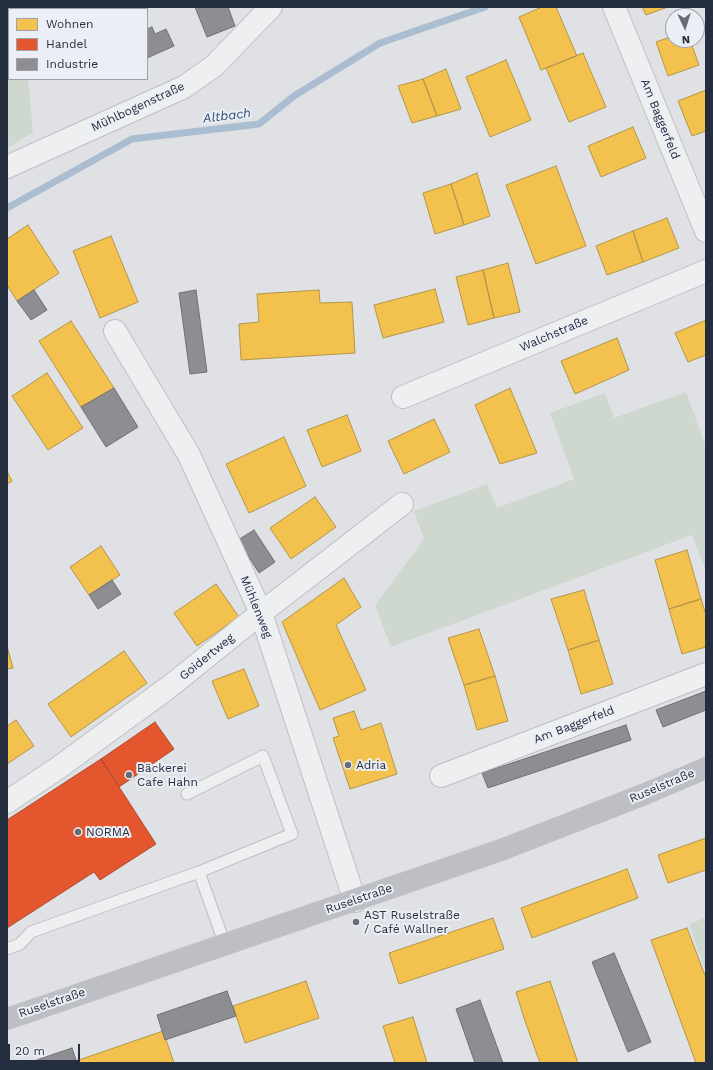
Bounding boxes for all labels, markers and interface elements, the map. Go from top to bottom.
legend [8,8,148,80]
north arrow [665,8,705,48]
text: Wohnen [46,17,94,31]
text: N [681,33,690,46]
text: Handel [46,37,87,51]
text: Industrie [46,57,98,71]
street label: Am Baggerfeld [637,77,683,161]
street label: Mühlbogenstraße [89,79,187,135]
water label: Altbach [202,105,252,127]
street label: Walchstraße [518,313,590,355]
street label: Mühlenweg [237,574,275,640]
street label: Goidertweg [177,631,237,683]
street label: Am Baggerfeld [532,703,616,747]
place label: Adria [356,758,386,772]
marker: Adria [343,760,353,770]
place label: Bäckerei Cafe Hahn [137,761,198,789]
street label: Ruselstraße [627,766,697,806]
marker: Bäckerei Cafe Hahn [124,770,134,780]
place label: NORMA [86,825,130,839]
marker: NORMA [73,827,83,837]
street label: Ruselstraße [324,881,394,917]
place label: AST Ruselstraße / Café Wallner [364,908,460,936]
marker: AST Ruselstraße / Café Wallner [351,917,361,927]
street label: Ruselstraße [17,985,87,1021]
scale bar [10,1036,82,1062]
text: 20 m [15,1044,45,1058]

